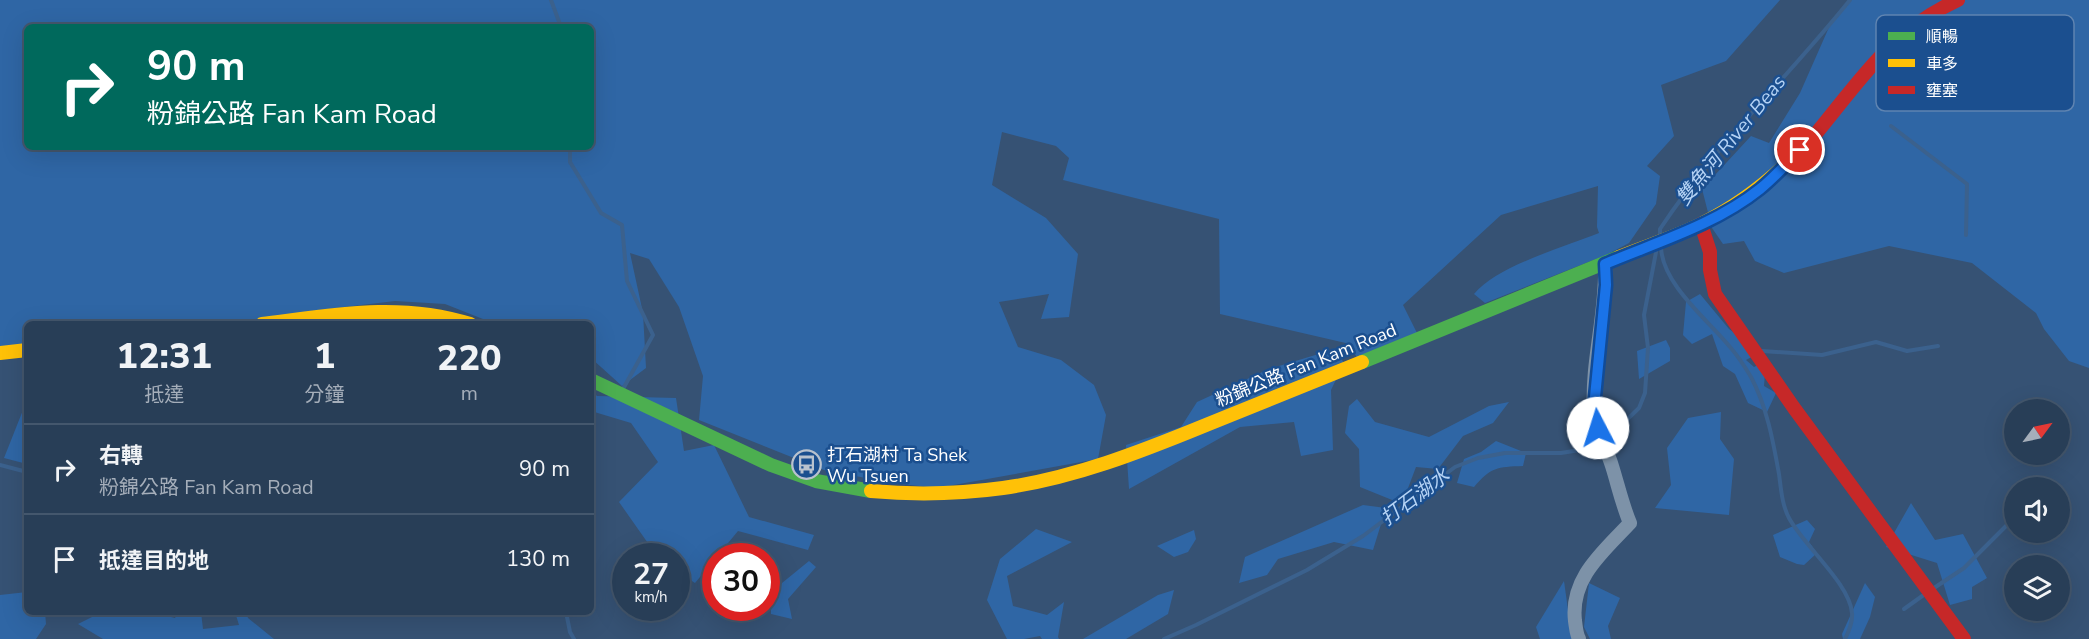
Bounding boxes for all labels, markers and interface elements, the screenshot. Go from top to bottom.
legend [1876,15,2074,111]
text: 順暢 [1926,26,1958,48]
text: 90 m [147,38,246,95]
icon: right [48,48,126,126]
text: 車多 [1926,53,1958,75]
water label: 雙魚河 River Beas [1670,69,1792,211]
text: 壅塞 [1926,80,1958,102]
text: 粉錦公路 Fan Kam Road [147,96,437,133]
pin [1774,124,1825,175]
icon: arrive [1783,133,1816,166]
street label: 粉錦公路 Fan Kam Road [1212,318,1400,412]
text: 12:31 [116,332,212,381]
text: 1 [314,332,335,381]
text: 220 [437,334,502,383]
text: m [461,380,478,407]
text: 抵達 [144,381,184,408]
text: 分鐘 [304,381,344,408]
position arrow [1566,396,1630,460]
north arrow [2004,399,2070,465]
map controls [2004,399,2070,621]
text: 右轉 [99,441,143,471]
place label: 打石湖村 Ta Shek Wu Tsuen [827,443,968,488]
bus stop icon: 打石湖村 Ta Shek Wu Tsuen [790,449,822,481]
icon: right [48,453,81,486]
text: 90 m [519,454,570,484]
water label: 打石湖水 [1375,462,1456,532]
text: 粉錦公路 Fan Kam Road [99,474,314,501]
button: sound [2004,477,2070,543]
icon: arrive [48,543,81,576]
speed limit sign: 30 [702,543,780,621]
text: 130 m [506,544,570,574]
text: 抵達目的地 [99,546,209,576]
text: 27 [633,554,669,595]
button: layers [2004,555,2070,621]
text: km/h [634,587,668,607]

